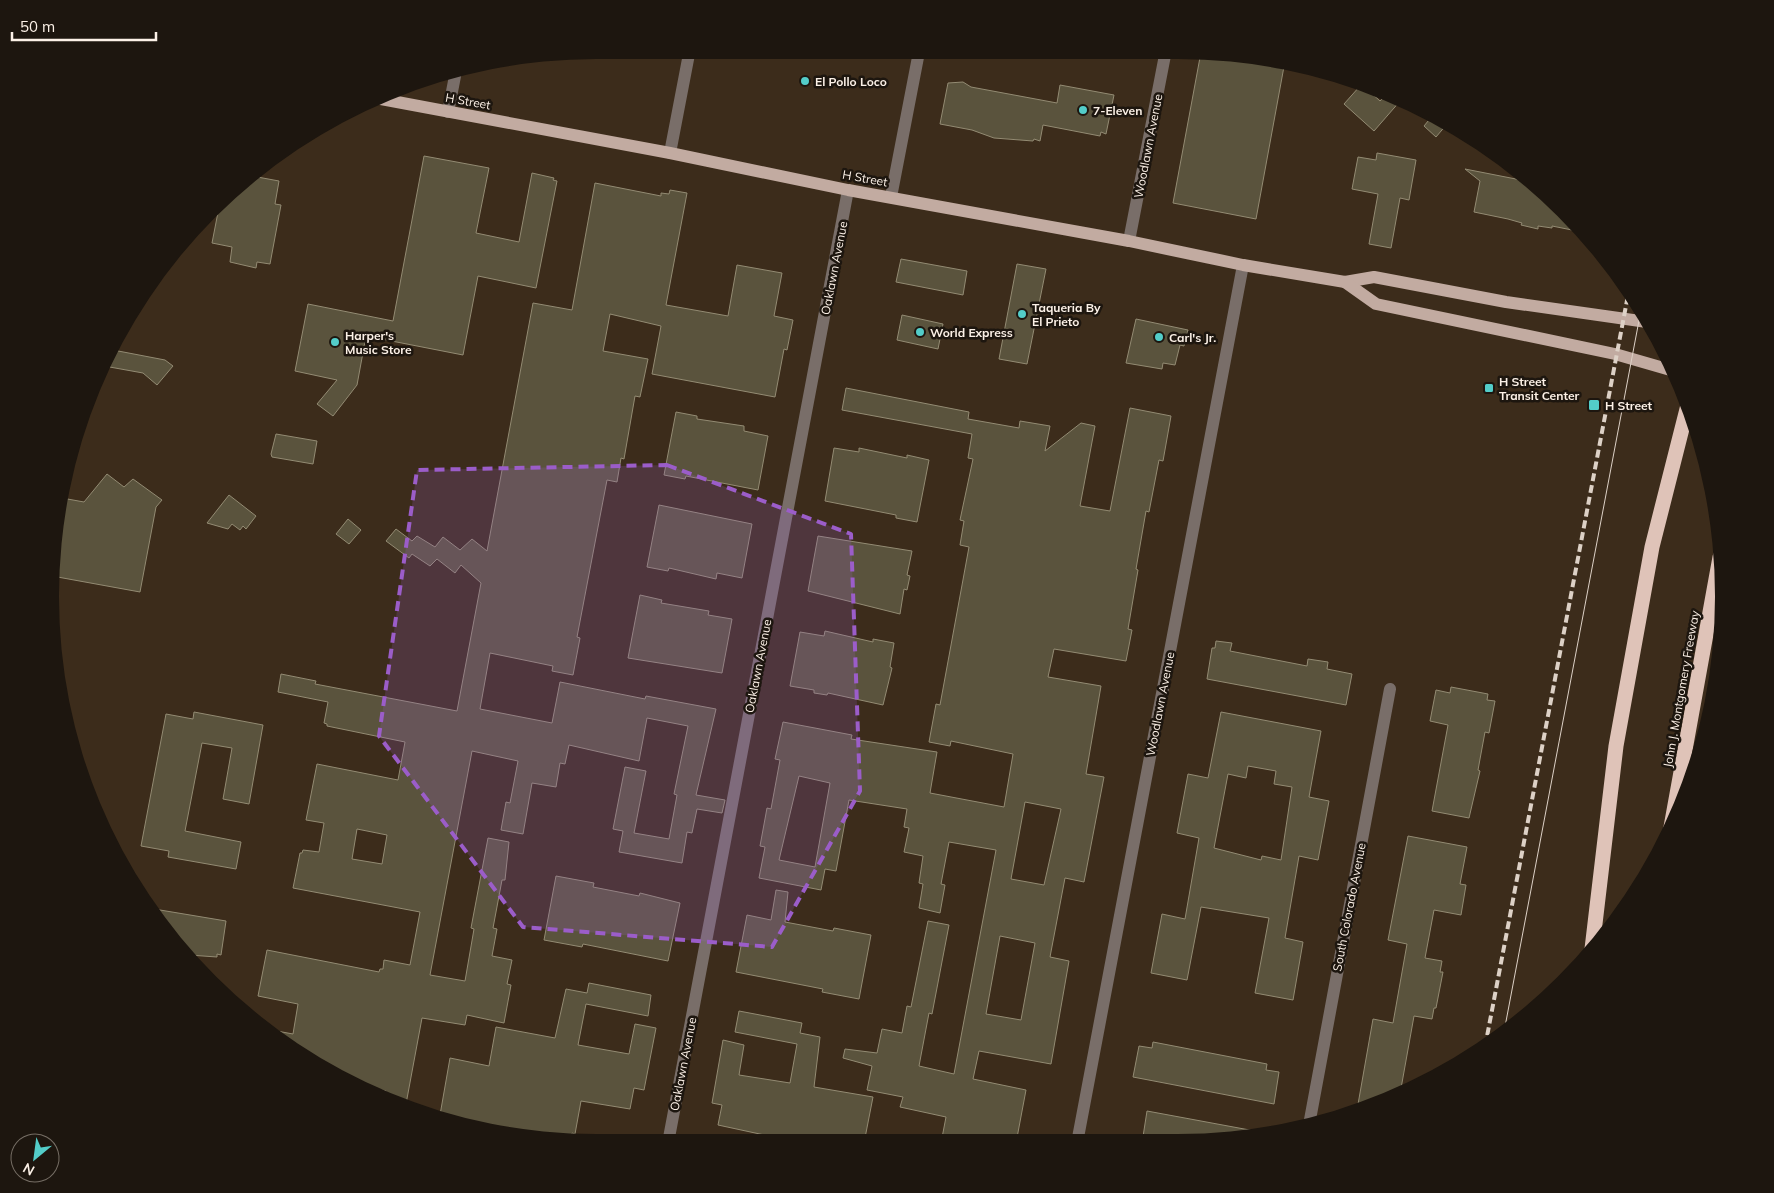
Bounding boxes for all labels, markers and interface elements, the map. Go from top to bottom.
scale bar [12,10,156,42]
text: 50 m [20,17,55,36]
place label: El Pollo Loco [815,74,887,89]
marker: El Pollo Loco [799,75,811,87]
street label: H Street [444,90,492,112]
street label: Woodlawn Avenue [1131,93,1165,199]
place label: 7-Eleven [1093,103,1142,118]
marker: 7-Eleven [1077,104,1089,116]
street label: H Street [841,167,889,189]
street label: Oaklawn Avenue [818,220,850,316]
place label: Taqueria By El Prieto [1032,300,1101,329]
marker: Taqueria By El Prieto [1016,308,1028,320]
place label: World Express [930,325,1013,340]
marker: World Express [914,326,926,338]
place label: Harper's Music Store [345,328,412,357]
place label: Carl's Jr. [1169,330,1216,345]
marker: Carl's Jr. [1153,331,1165,343]
marker: Harper's Music Store [329,336,341,348]
place label: H Street Transit Center [1499,374,1579,403]
marker: H Street Transit Center [1483,382,1495,394]
marker: H Street [1587,398,1601,412]
place label: H Street [1605,398,1653,413]
street label: John J. Montgomery Freeway [1660,609,1702,769]
street label: Oaklawn Avenue [742,618,774,714]
street label: Woodlawn Avenue [1143,651,1177,757]
street label: South Colorado Avenue [1329,842,1369,972]
street label: Oaklawn Avenue [667,1016,699,1112]
north arrow [10,1133,60,1183]
text: N [20,1159,38,1180]

